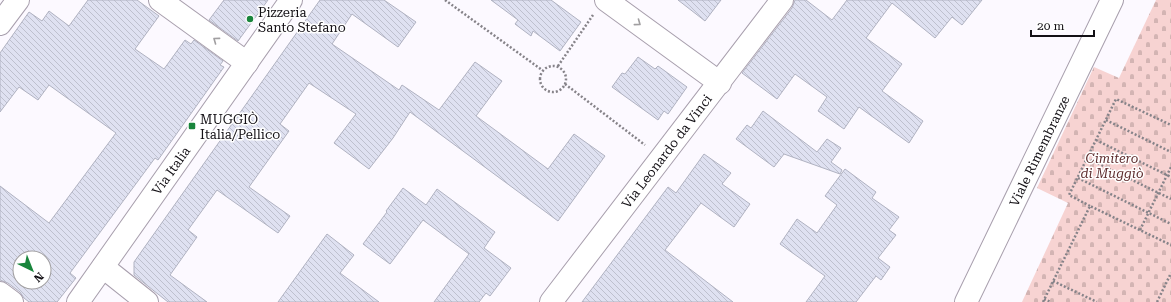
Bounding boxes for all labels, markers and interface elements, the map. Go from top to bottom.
place label: Pizzeria Santo Stefano [258,5,346,35]
scale bar [1031,12,1094,38]
marker: Pizzeria Santo Stefano [245,14,255,24]
one-way arrow [633,18,640,25]
text: 20 m [1037,19,1064,33]
one-way arrow [213,38,220,45]
street label: Via Leonardo da Vinci [619,92,715,211]
street label: Viale Rimembranze [1006,93,1073,209]
place label: MUGGIÒ Italia/Pellico [200,111,280,142]
marker: MUGGIÒ Italia/Pellico [187,121,197,131]
street label: Via Italia [149,144,193,198]
park label: Cimitero di Muggiò [1080,151,1144,181]
north arrow [12,250,52,290]
text: N [31,269,46,285]

